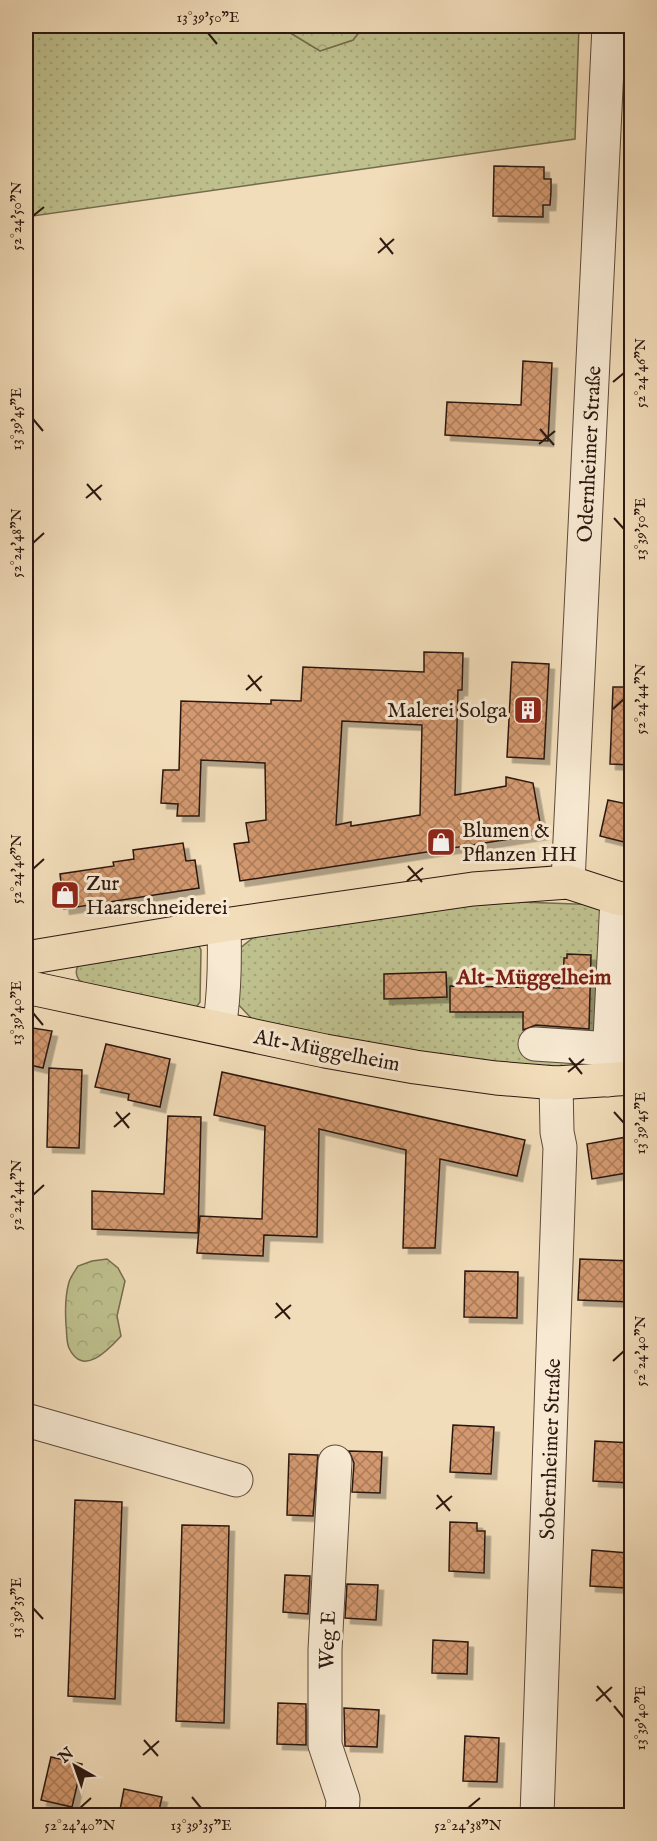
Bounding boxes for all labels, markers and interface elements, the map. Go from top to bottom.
text: 13°39'50"E [177,8,239,27]
text: 52°24'50"N [7,182,26,250]
text: 52°24'46"N [631,338,650,408]
street label: Odernheimer Straße [572,365,609,543]
text: 13°39'45"E [7,388,26,450]
text: 13°39'50"E [631,498,650,560]
text: 52°24'48"N [7,508,26,578]
text: 52°24'44"N [631,664,650,734]
building icon: Malerei Solga [512,694,544,726]
place label: Malerei Solga [387,698,508,725]
place label: Blumen & Pflanzen HH [462,818,577,869]
shop icon: Blumen & Pflanzen HH [425,826,457,858]
text: 52°24'46"N [7,834,26,904]
place label: Zur Haarschneiderei [86,871,228,922]
shop icon: Zur Haarschneiderei [49,879,81,911]
district label: Alt-Müggelheim [455,964,612,992]
text: 13°39'40"E [7,981,26,1045]
street label: Alt-Müggelheim [250,1024,402,1079]
text: 13°39'45"E [631,1092,650,1154]
text: 52°24'44"N [7,1160,26,1230]
text: 52°24'40"N [631,1316,650,1386]
street label: Sobernheimer Straße [535,1358,568,1540]
text: 13°39'35"E [7,1577,26,1639]
street label: Weg E [314,1610,343,1670]
text: 13°39'40"E [631,1686,650,1750]
north arrow [45,1736,105,1796]
text: N [54,1744,78,1769]
text: 52°24'40"N [45,1816,115,1835]
text: 13°39'35"E [170,1816,232,1835]
text: 52°24'38"N [434,1816,502,1835]

